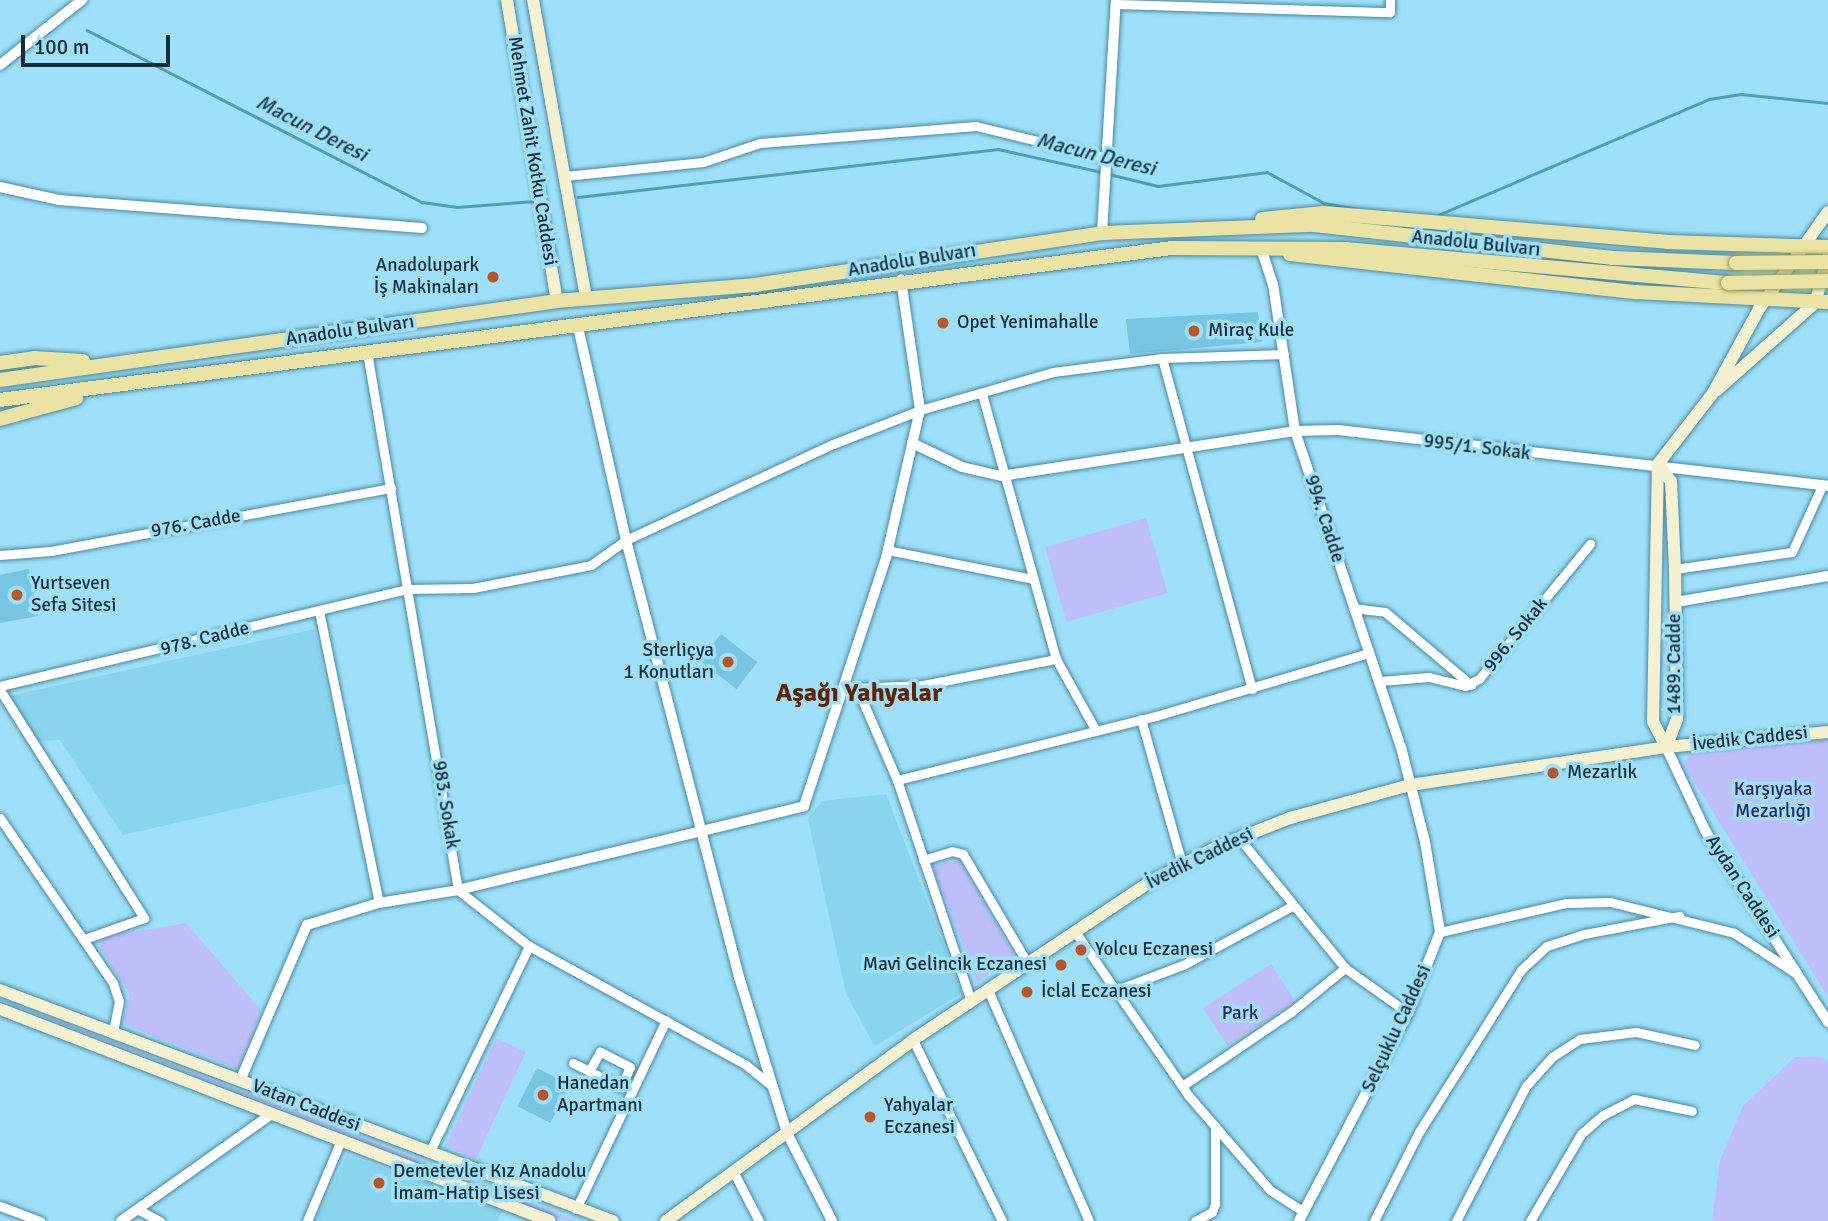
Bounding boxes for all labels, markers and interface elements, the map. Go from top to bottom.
scale bar [24,21,173,65]
text: 100 m [34,34,89,60]
street label: Mehmet Zahit Kotku Caddesi [503,35,561,267]
water label: Macun Deresi [252,89,372,167]
water label: Macun Deresi [1034,127,1158,181]
street label: Anadolu Bulvarı [1410,226,1542,262]
street label: Anadolu Bulvarı [846,240,978,282]
place label: Anadolupark İş Makinaları [374,255,479,299]
marker: Anadolupark İş Makinaları [485,269,501,285]
street label: Anadolu Bulvarı [284,311,416,351]
place label: Opet Yenimahalle [957,312,1098,334]
marker: Opet Yenimahalle [935,315,951,331]
place label: Miraç Kule [1208,320,1294,342]
marker: Miraç Kule [1186,323,1202,339]
street label: 995/1. Sokak [1422,430,1532,466]
street label: 994. Cadde [1299,472,1349,566]
street label: 976. Cadde [149,505,243,543]
place label: Yurtseven Sefa Sitesi [31,573,116,617]
marker: Yurtseven Sefa Sitesi [9,587,25,603]
street label: 996. Sokak [1479,593,1553,677]
street label: 1489. Cadde [1664,614,1686,714]
street label: 978. Cadde [158,617,252,661]
place label: Sterliçya 1 Konutları [624,640,714,684]
marker: Sterliçya 1 Konutları [720,654,736,670]
district label: Aşağı Yahyalar [776,678,942,710]
street label: İvedik Caddesi [1691,722,1809,756]
street label: 983. Sokak [427,759,463,851]
place label: Mezarlık [1567,762,1637,784]
marker: Mezarlık [1545,765,1561,781]
park label: Karşıyaka Mezarlığı [1734,779,1812,823]
street label: İvedik Caddesi [1143,823,1257,895]
street label: Aydan Caddesi [1700,831,1784,943]
place label: Yolcu Eczanesi [1095,939,1213,961]
marker: Yolcu Eczanesi [1073,942,1089,958]
place label: Mavi Gelincik Eczanesi [863,954,1047,976]
marker: Mavi Gelincik Eczanesi [1053,957,1069,973]
street label: Selçuklu Caddesi [1358,962,1436,1096]
place label: İclal Eczanesi [1041,981,1152,1003]
marker: İclal Eczanesi [1019,984,1035,1000]
park label: Park [1222,1003,1258,1025]
place label: Hanedan Apartmanı [557,1073,643,1117]
street label: Vatan Caddesi [248,1075,364,1137]
marker: Hanedan Apartmanı [535,1087,551,1103]
place label: Yahyalar Eczanesi [884,1095,955,1139]
marker: Yahyalar Eczanesi [862,1109,878,1125]
place label: Demetevler Kız Anadolu İmam-Hatip Lisesi [393,1161,586,1205]
marker: Demetevler Kız Anadolu İmam-Hatip Lisesi [371,1175,387,1191]

